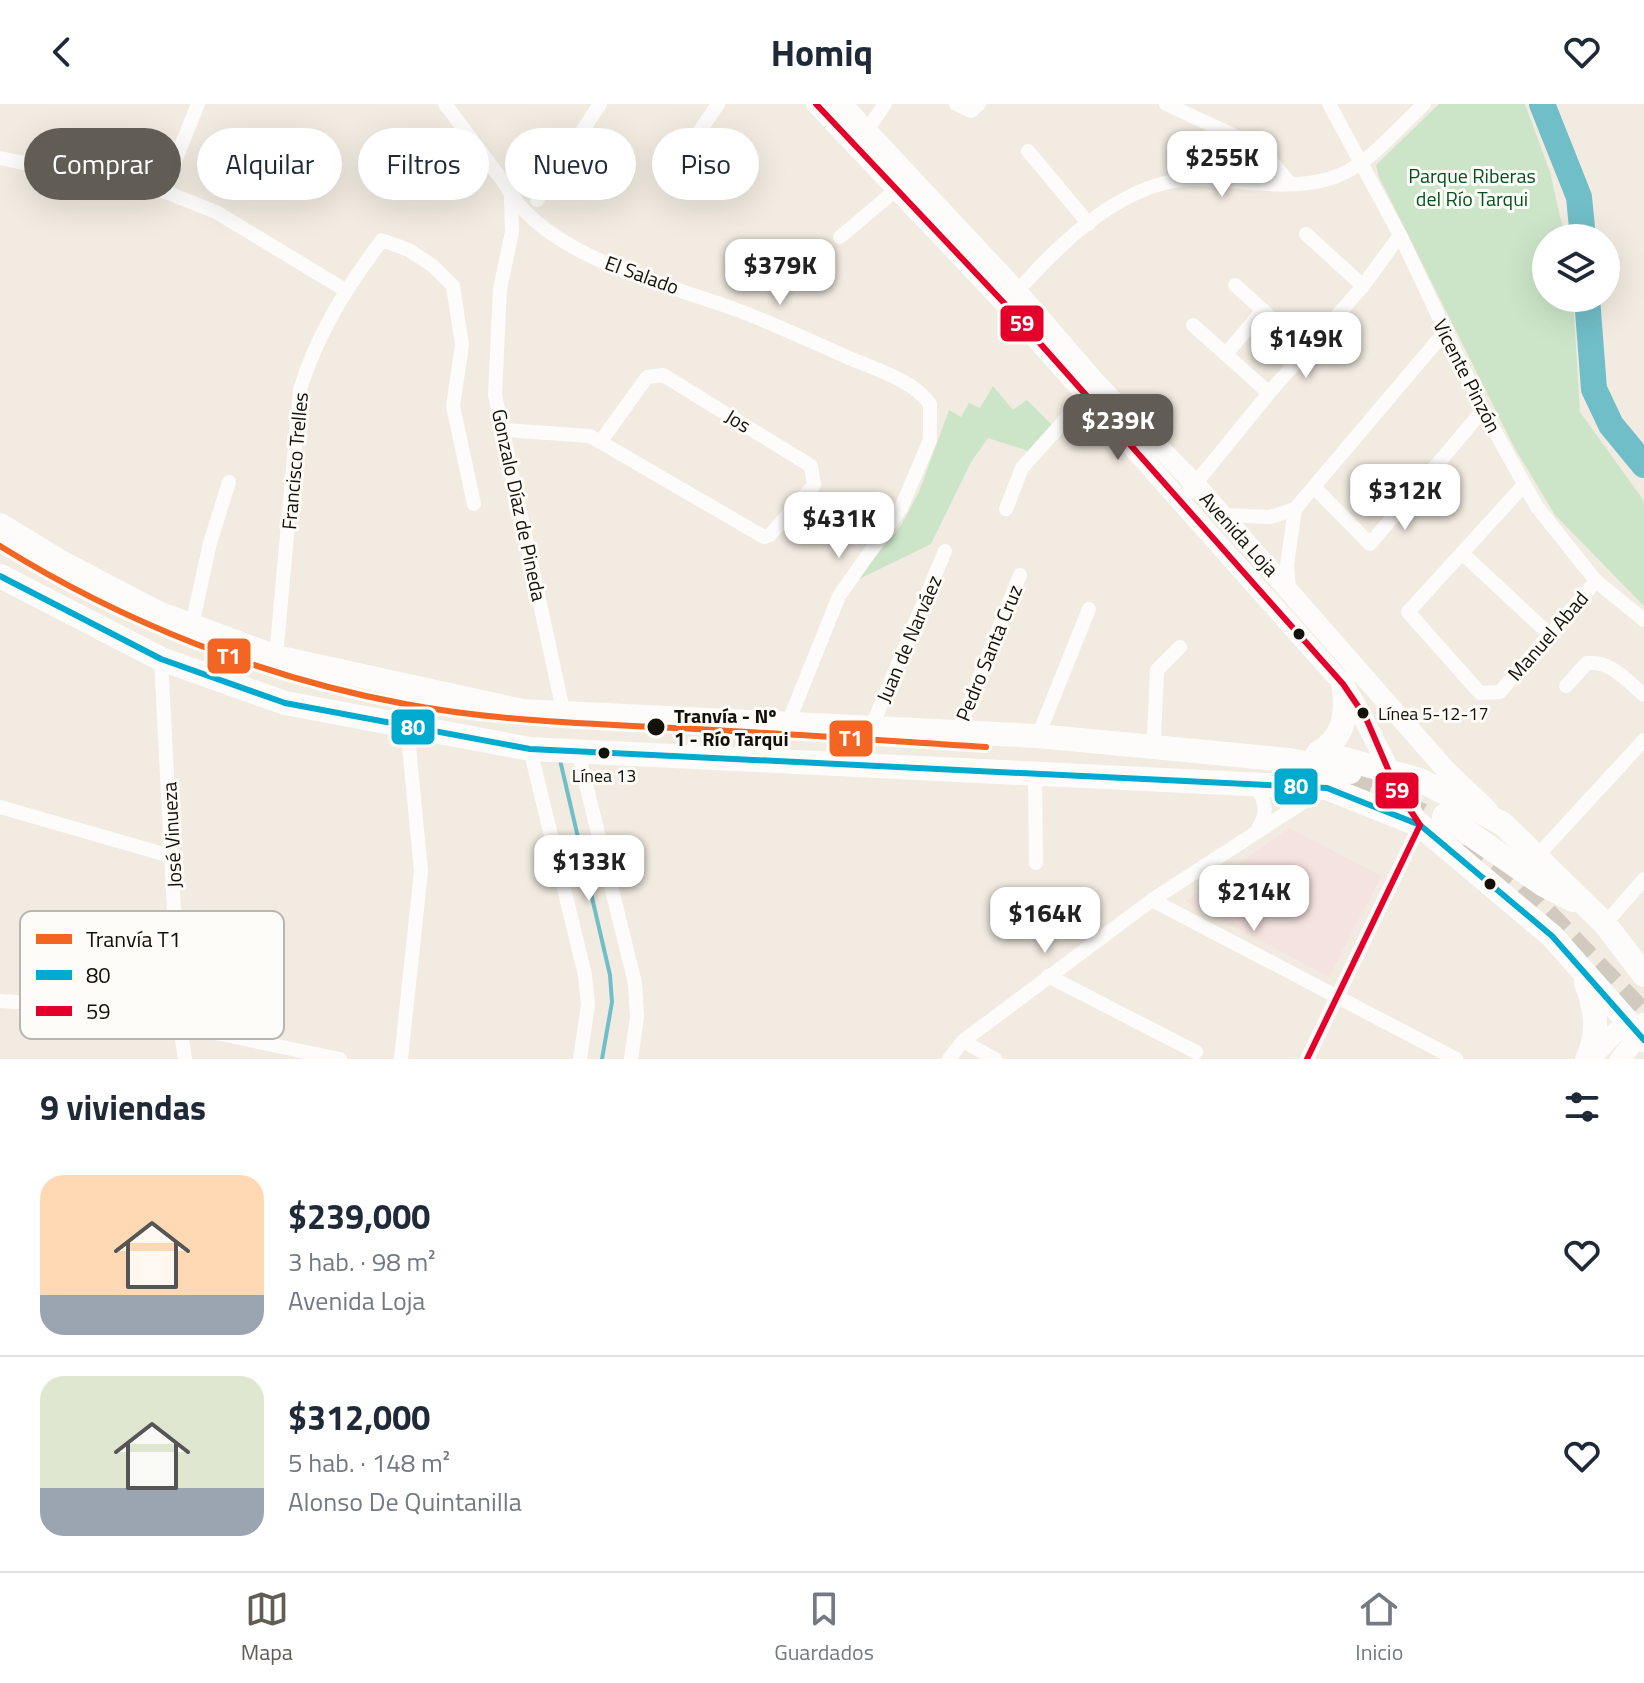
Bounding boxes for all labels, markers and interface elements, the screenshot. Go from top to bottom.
text: Homiq [771,25,873,80]
icon: back [40,30,84,74]
icon: heart [1560,30,1604,74]
chip: Comprar [24,128,181,200]
chip: Alquilar [197,128,342,200]
chip: Filtros [358,128,489,200]
chip: Nuevo [505,128,636,200]
chip: Piso [652,128,759,200]
pin: $255K [1166,131,1278,199]
text: $255K [1185,137,1259,176]
park label: Parque Riberas del Río Tarqui [1408,160,1536,214]
map controls [1532,224,1620,312]
button: layers [1532,224,1620,312]
pin: $379K [724,239,836,307]
text: $379K [743,245,817,284]
street label: El Salado [601,247,684,302]
line badge: 59 [999,304,1045,343]
text: 59 [1010,306,1034,340]
pin: $149K [1250,312,1362,380]
street label: Vicente Pinzón [1425,313,1509,438]
text: $149K [1269,318,1343,357]
street label: Francisco Trelles [273,391,316,531]
pin: $239K [1062,394,1174,462]
text: $239K [1081,400,1155,439]
street label: Jos [719,401,757,440]
street label: Gonzalo Díaz de Pineda [484,406,555,604]
pin: $312K [1349,464,1461,532]
text: $312K [1368,470,1442,509]
street label: Avenida Loja [1192,484,1286,583]
pin: $431K [783,492,895,560]
text: $431K [802,498,876,537]
street label: Juan de Narváez [868,570,949,707]
street label: Pedro Santa Cruz [947,580,1030,726]
street label: Manuel Abad [1500,584,1596,687]
unlabelled marker [1291,626,1307,642]
line badge: T1 [206,637,252,675]
text: T1 [217,639,241,673]
place label: Tranvía - Nº 1 - Río Tarqui [674,700,789,754]
place label: Línea 5-12-17 [1378,700,1488,727]
marker: Línea 5-12-17 [1355,705,1371,721]
line badge: 80 [390,708,436,746]
text: 80 [401,710,425,744]
marker: Tranvía - Nº 1 - Río Tarqui [645,716,667,738]
line badge: T1 [828,719,874,758]
text: T1 [839,721,863,755]
marker: Línea 13 [596,745,612,761]
place label: Línea 13 [572,762,636,789]
line badge: 80 [1273,767,1319,806]
text: 80 [1284,769,1308,803]
line badge: 59 [1374,771,1420,810]
text: 59 [1385,773,1409,807]
street label: José Vinueza [153,781,190,889]
pin: $133K [533,835,645,903]
text: $133K [552,841,626,880]
pin: $214K [1198,865,1310,933]
text: $214K [1217,871,1291,910]
unlabelled marker [1482,876,1498,892]
pin: $164K [989,887,1101,955]
text: $164K [1008,893,1082,932]
legend [20,911,284,1039]
text: Tranvía T1 [86,922,181,956]
text: 80 [86,958,111,992]
text: 59 [86,994,111,1028]
text: 9 viviendas [40,1081,206,1133]
icon: filters [1560,1085,1604,1129]
text: $239,000 [288,1190,430,1242]
icon: home [104,1207,200,1303]
icon: heart [1560,1233,1604,1277]
text: 3 hab. · 98 m² [288,1242,436,1281]
text: Avenida Loja [288,1281,425,1320]
text: $312,000 [288,1391,430,1443]
icon: home [104,1408,200,1504]
icon: heart [1560,1434,1604,1478]
text: 5 hab. · 148 m² [288,1443,450,1482]
text: Alonso De Quintanilla [288,1482,522,1521]
tab: Mapa [241,1587,293,1669]
tab: Guardados [774,1587,874,1669]
tab: Inicio [1355,1587,1403,1669]

